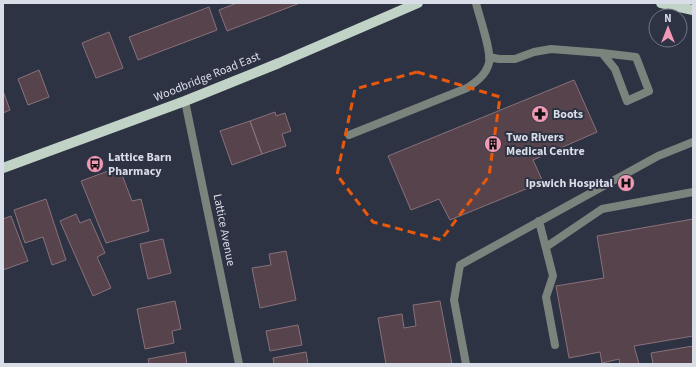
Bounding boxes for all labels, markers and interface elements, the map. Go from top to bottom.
north arrow [648,8,688,48]
text: N [664,11,672,26]
street label: Woodbridge Road East [151,48,263,106]
pharmacy icon: Boots [530,104,550,124]
place label: Boots [553,106,583,123]
place label: Two Rivers Medical Centre [506,129,585,160]
building icon: Two Rivers Medical Centre [483,134,503,154]
place label: Lattice Barn Pharmacy [108,149,172,180]
bus stop icon: Lattice Barn Pharmacy [85,154,105,174]
hospital icon: Ipswich Hospital [616,173,636,193]
place label: Ipswich Hospital [525,175,614,192]
street label: Lattice Avenue [209,192,239,268]

